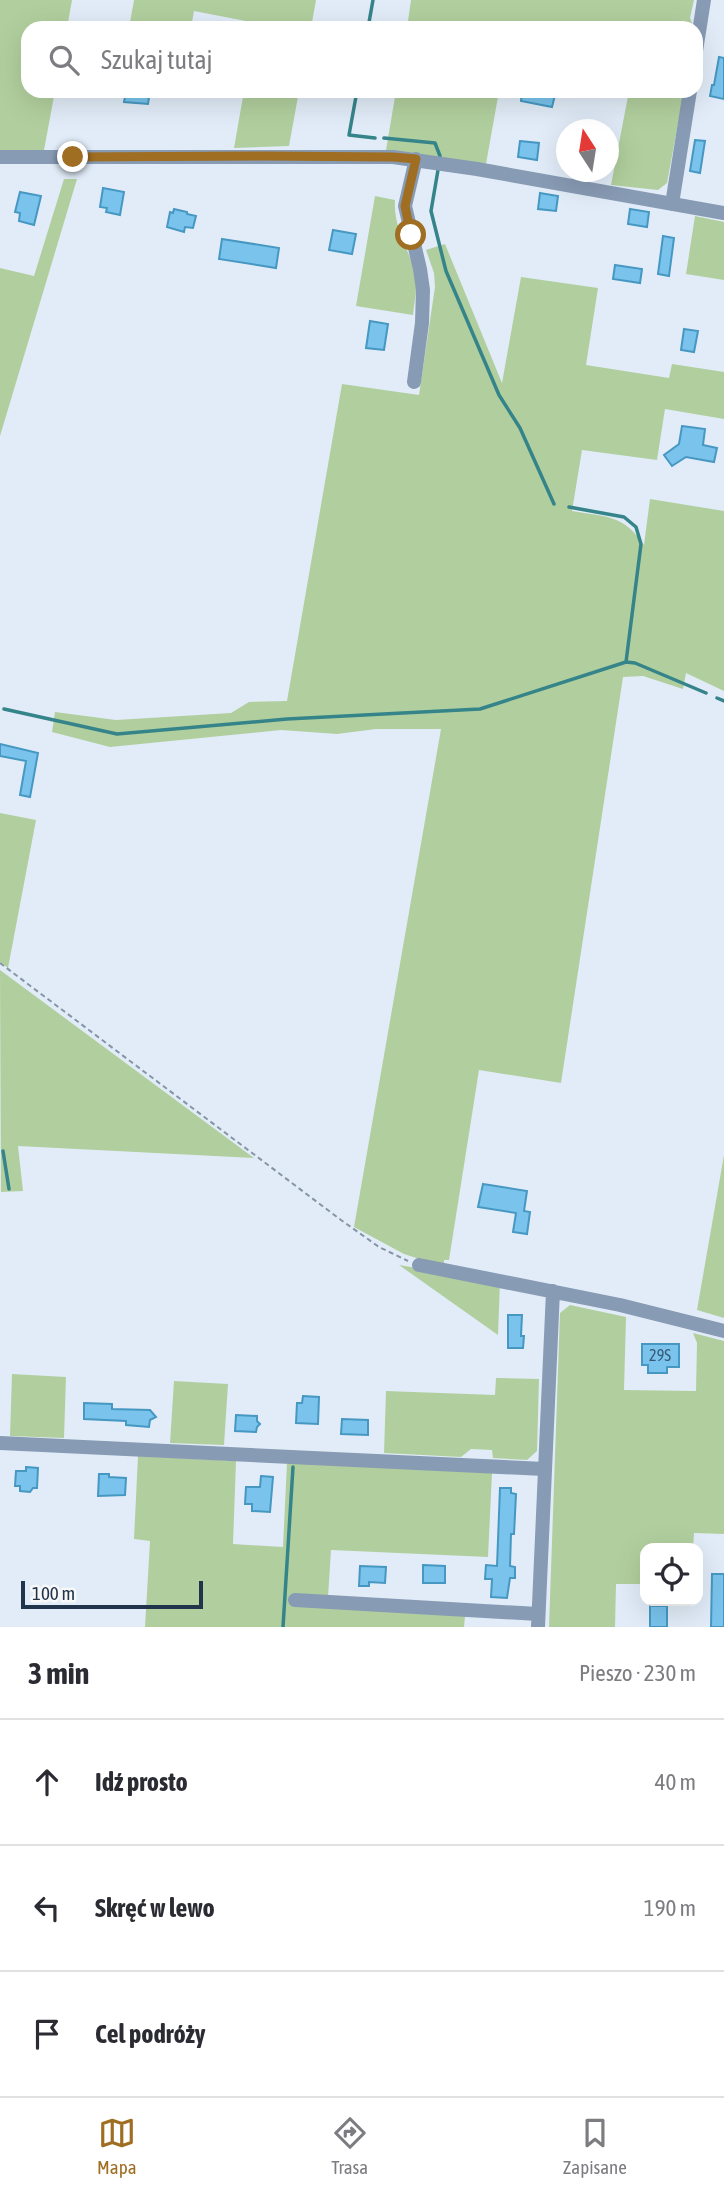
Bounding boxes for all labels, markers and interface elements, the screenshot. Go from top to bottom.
search box [21,21,703,98]
icon: search [45,41,83,79]
text: Szukaj tutaj [101,45,213,75]
north arrow [556,119,619,182]
route end [57,141,88,172]
route start [395,219,426,250]
house number: 29S [649,1346,671,1364]
map controls [640,1543,703,1606]
button: locate [640,1543,703,1606]
scale bar [21,1578,203,1610]
text: 100 m [32,1582,75,1604]
text: 3 min [28,1656,89,1690]
text: Pieszo · 230 m [579,1660,696,1686]
icon: ahead [28,1763,66,1801]
text: Idź prosto [95,1767,188,1797]
text: 40 m [655,1769,696,1795]
icon: left [28,1889,66,1927]
text: Skręć w lewo [95,1893,215,1923]
text: 190 m [644,1895,696,1921]
icon: arrive [28,2015,66,2053]
text: Cel podróży [95,2019,206,2049]
tab: Mapa [97,2114,136,2178]
tab: Trasa [331,2114,369,2178]
tab: Zapisane [563,2114,627,2178]

